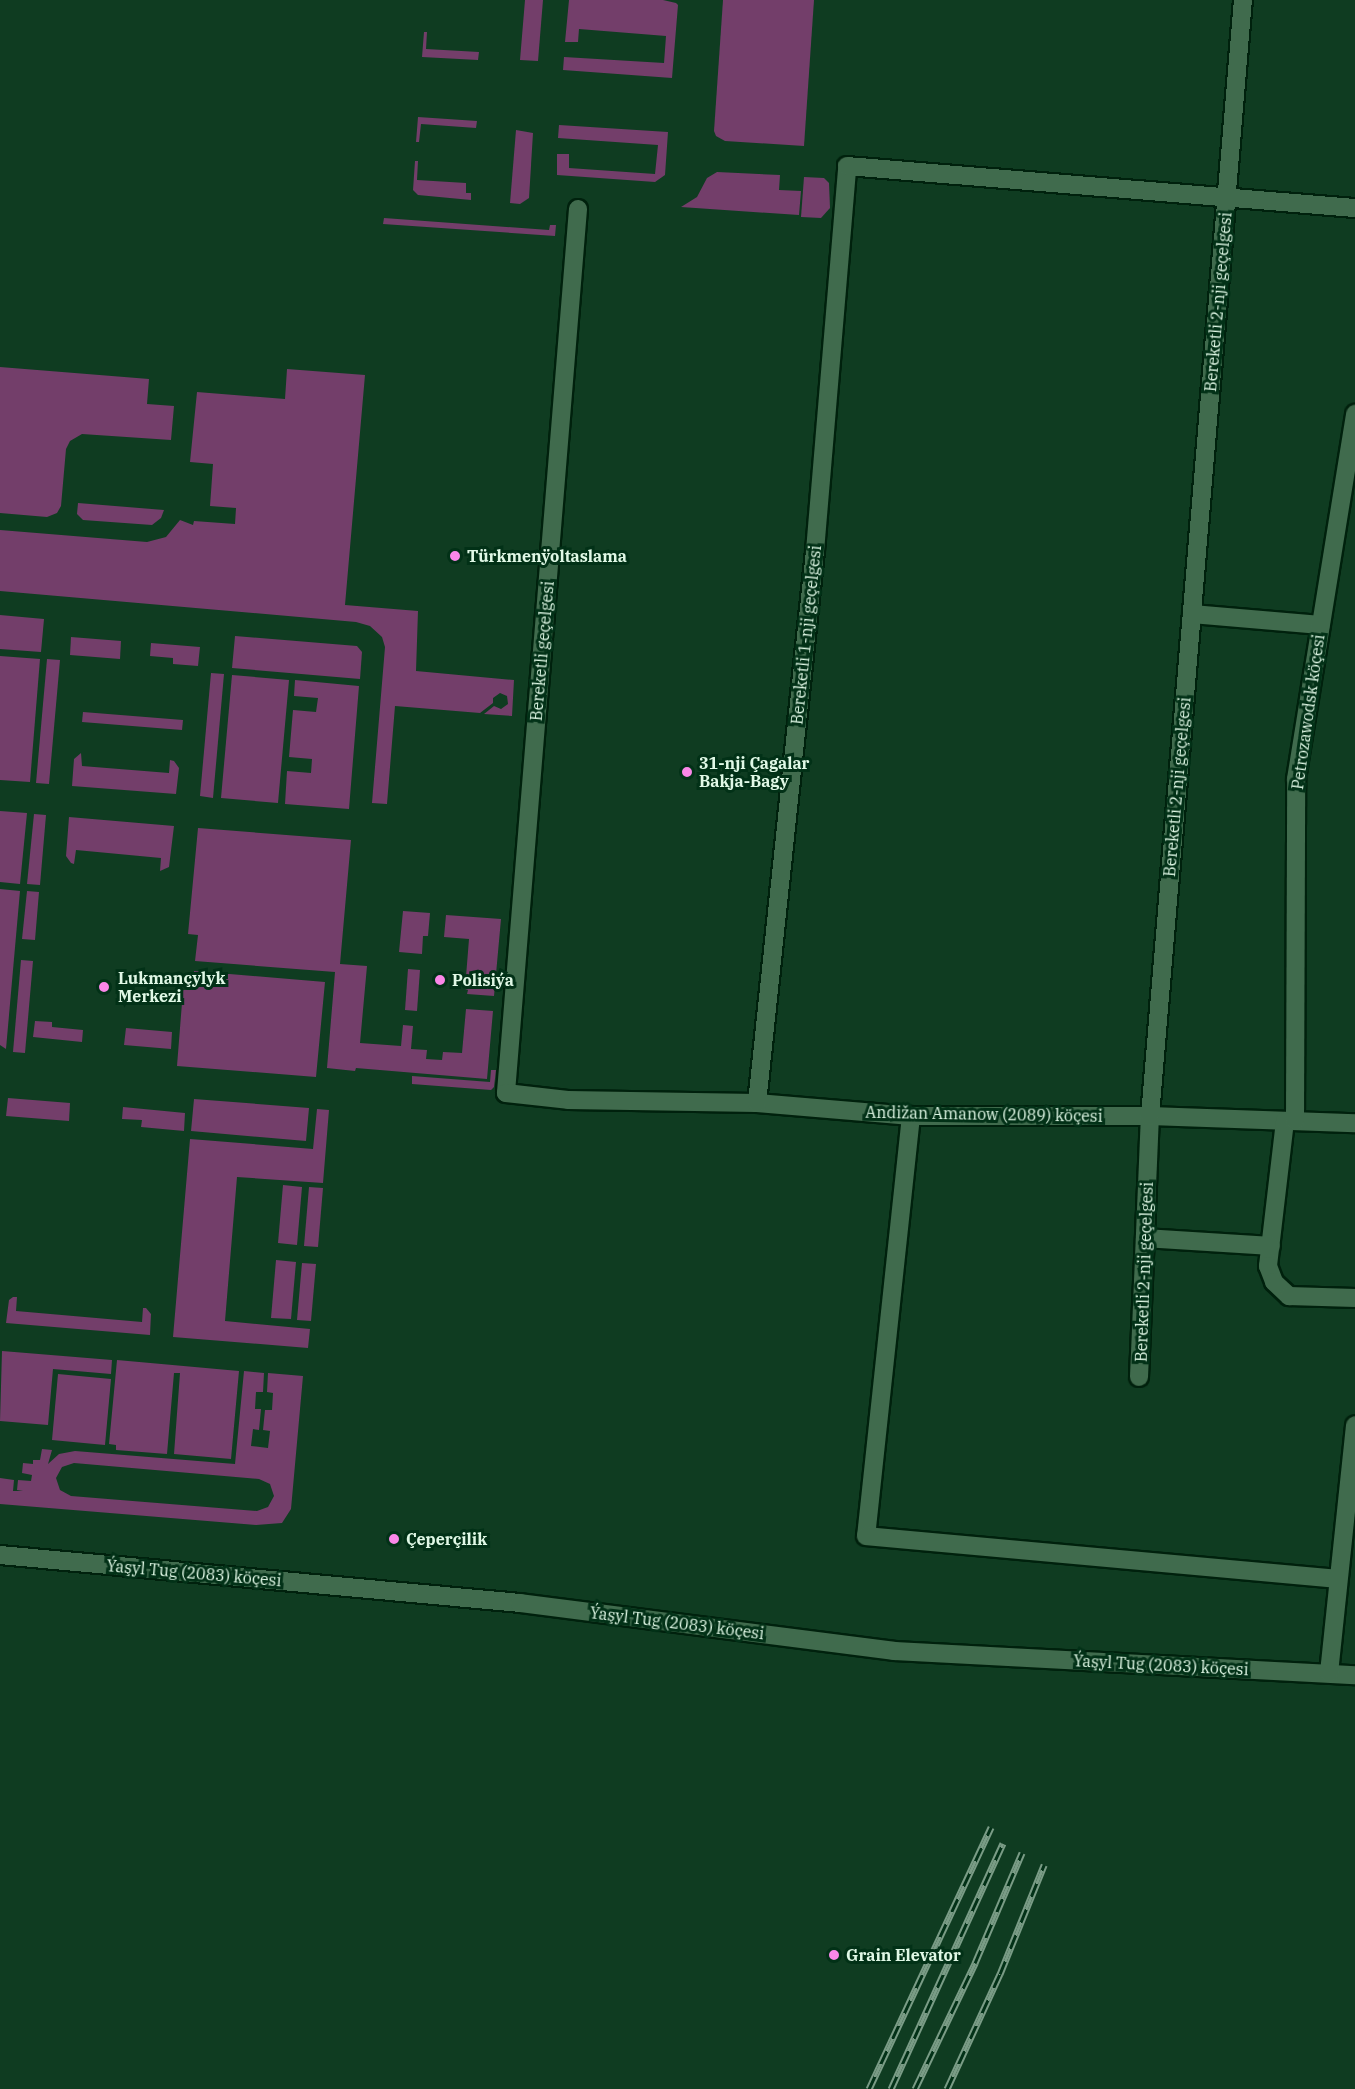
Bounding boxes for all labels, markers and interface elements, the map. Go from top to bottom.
street label: Bereketli 2-nji geçelgesi [1201,211,1235,393]
street label: Bereketli 1-nji geçelgesi [787,544,825,726]
place label: Türkmenÿoltaslama [467,546,627,566]
marker: Türkmenÿoltaslama [448,549,462,563]
street label: Bereketli geçelgesi [526,580,558,722]
street label: Petrozawodsk köçesi [1288,633,1328,791]
street label: Bereketli 2-nji geçelgesi [1160,696,1194,878]
place label: 31-nji Çagalar Bakja-Bagy [699,753,809,791]
marker: 31-nji Çagalar Bakja-Bagy [680,765,694,779]
place label: Lukmançylyk Merkezi [118,968,225,1006]
place label: Polisiýa [452,970,514,990]
marker: Polisiýa [433,973,447,987]
marker: Lukmançylyk Merkezi [95,978,113,996]
street label: Andižan Amanow (2089) köçesi [865,1102,1103,1126]
street label: Bereketli 2-nji geçelgesi [1131,1182,1157,1362]
place label: Çeperçilik [406,1529,487,1549]
marker: Çeperçilik [387,1532,401,1546]
street label: Ýaşyl Tug (2083) köçesi [106,1556,282,1590]
street label: Ýaşyl Tug (2083) köçesi [589,1603,765,1643]
street label: Ýaşyl Tug (2083) köçesi [1073,1651,1249,1679]
place label: Grain Elevator [846,1945,961,1965]
marker: Grain Elevator [827,1948,841,1962]

